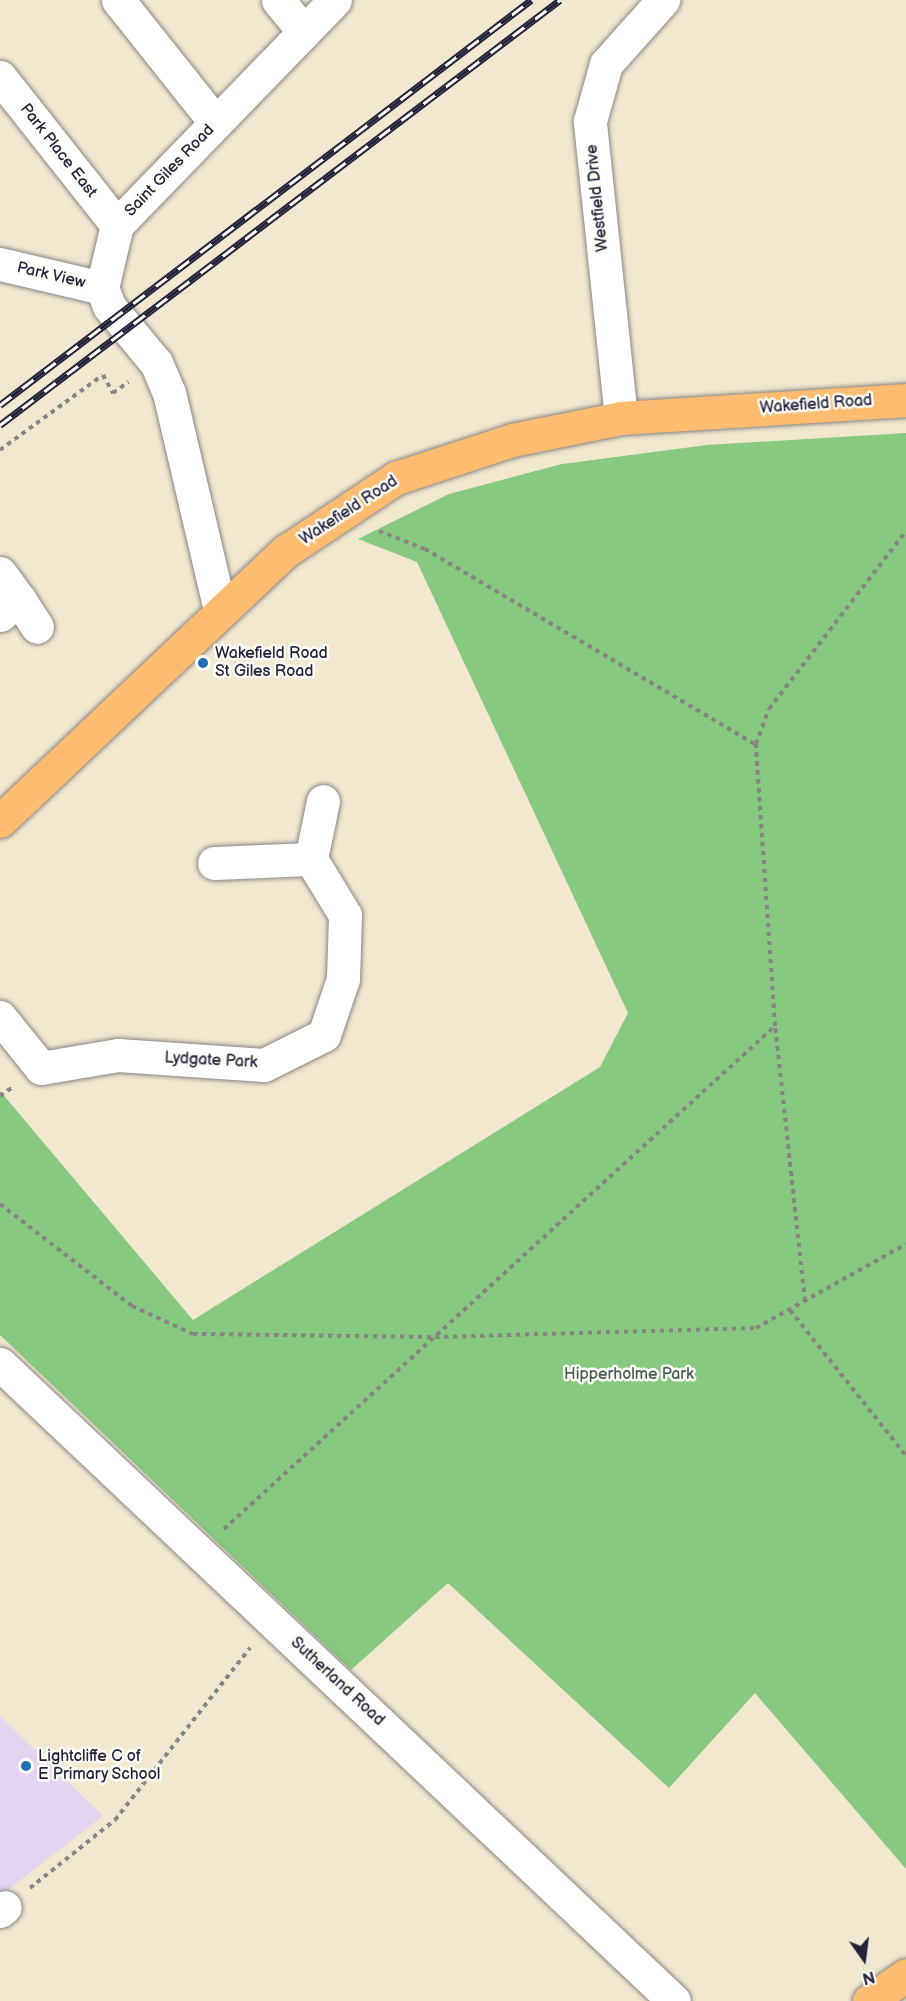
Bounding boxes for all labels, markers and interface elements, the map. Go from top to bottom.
street label: Park Place East [15,100,101,202]
street label: Saint Giles Road [121,121,219,221]
street label: Westfield Drive [583,143,613,253]
street label: Park View [15,259,87,293]
street label: Wakefield Road [759,391,873,419]
street label: Wakefield Road [297,472,401,550]
place label: Wakefield Road St Giles Road [215,644,328,682]
marker: Wakefield Road St Giles Road [196,656,210,670]
street label: Lydgate Park [164,1049,258,1073]
park label: Hipperholme Park [564,1365,694,1385]
street label: Sutherland Road [286,1634,388,1730]
place label: Lightcliffe C of E Primary School [38,1747,162,1785]
marker: Lightcliffe C of E Primary School [19,1759,33,1773]
north arrow [834,1929,894,1989]
text: N [860,1966,877,1988]

